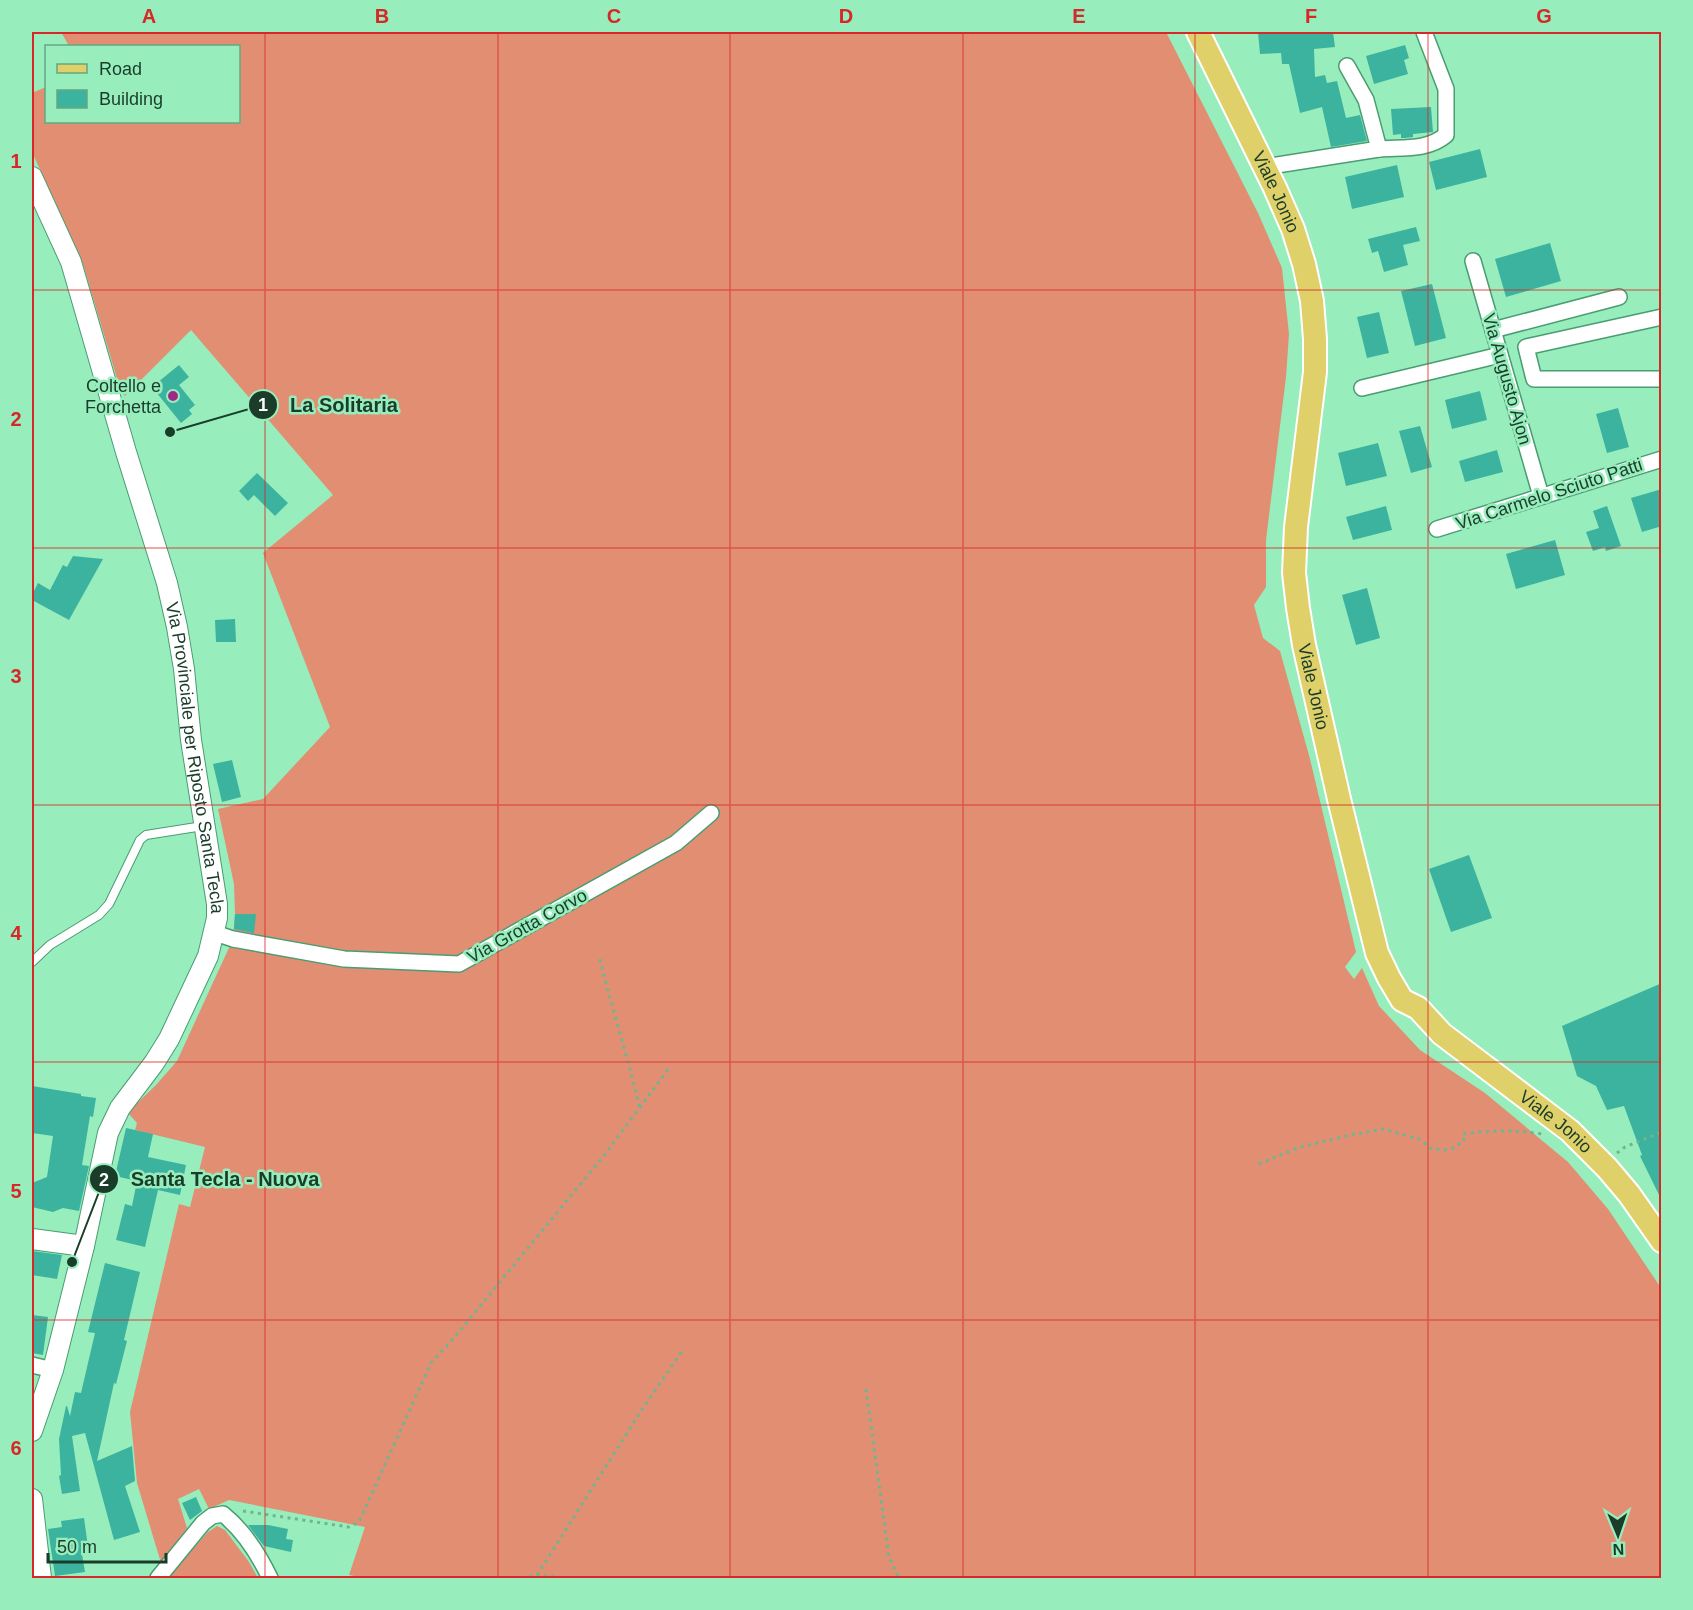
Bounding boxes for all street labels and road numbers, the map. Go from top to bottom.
street label: Viale Jonio [1248,148,1303,236]
street label: Via Augusto Ajon [1479,311,1535,447]
street label: Via Carmelo Sciuto Patti [1453,454,1645,534]
street label: Via Provinciale per Riposto Santa Tecla [162,600,227,915]
street label: Viale Jonio [1294,642,1333,732]
street label: Via Grotta Corvo [464,885,590,967]
street label: Viale Jonio [1515,1086,1596,1157]

